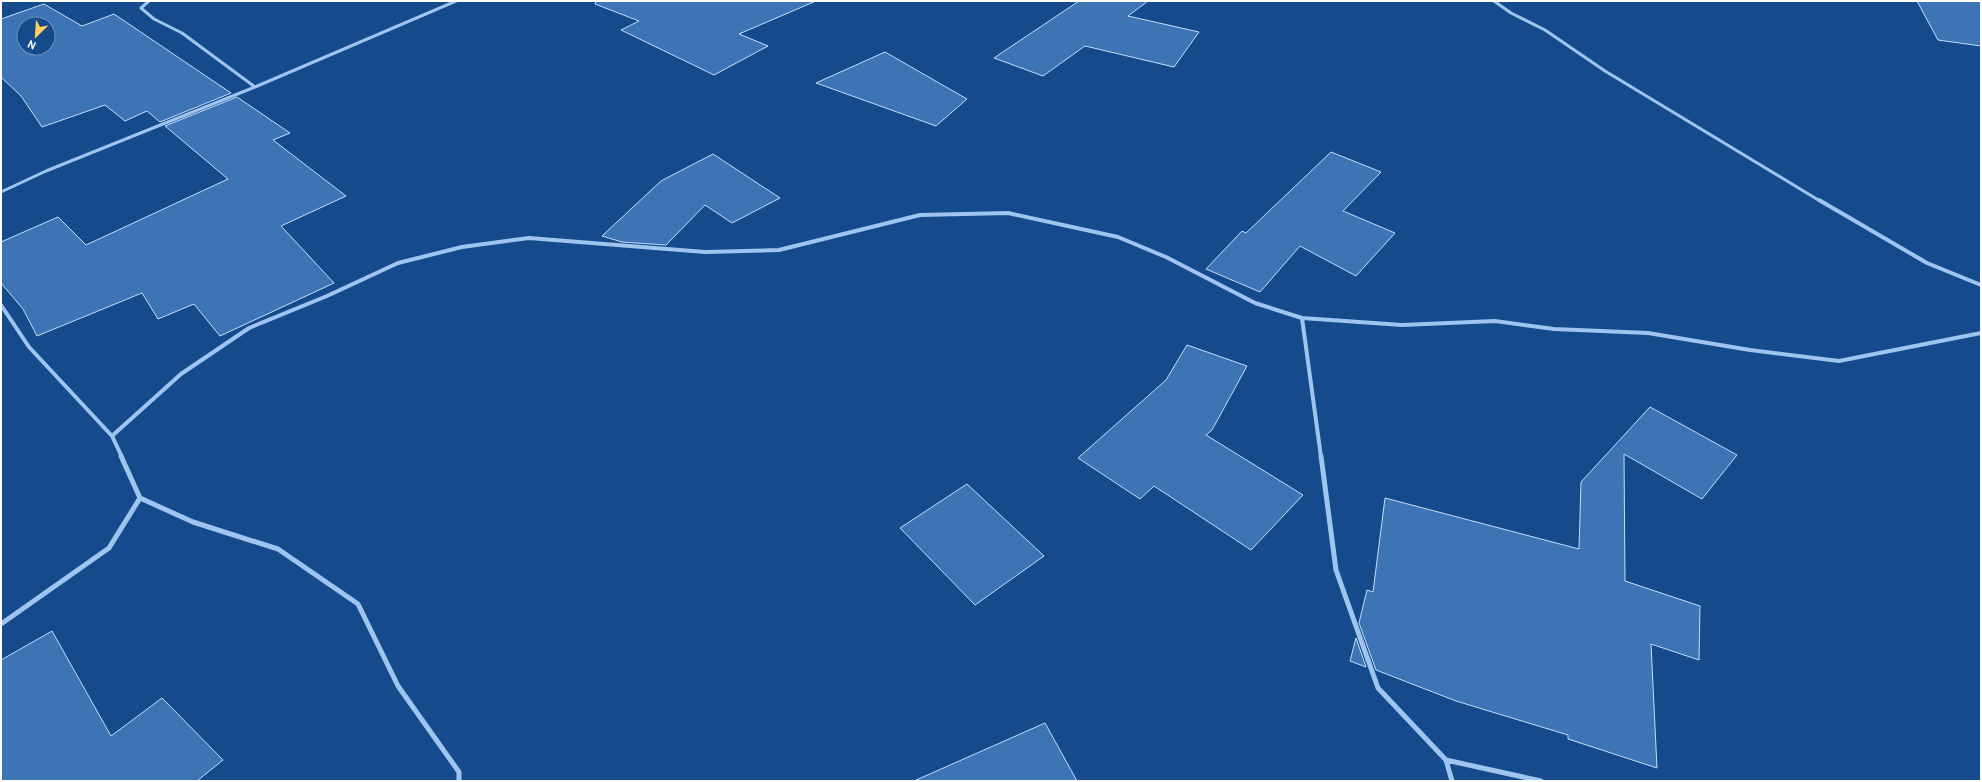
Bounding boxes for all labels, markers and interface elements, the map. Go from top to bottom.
north arrow [16,16,56,56]
text: N [26,36,39,52]

